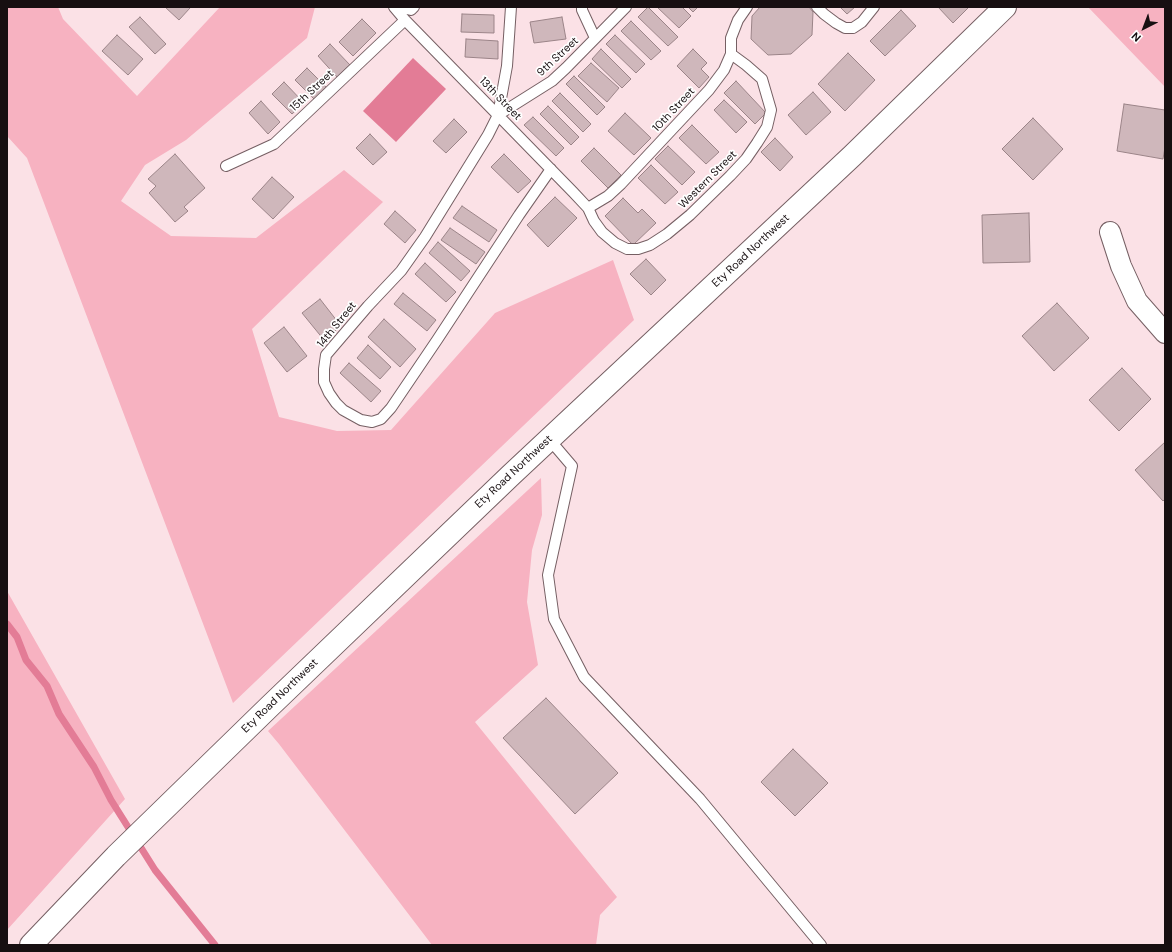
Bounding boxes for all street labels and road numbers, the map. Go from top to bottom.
street label: 9th Street [535,35,581,79]
street label: 15th Street [287,67,337,115]
street label: 13th Street [476,75,524,123]
street label: 10th Street [650,85,698,135]
street label: Western Street [676,148,740,212]
street label: Ety Road Northwest [710,212,792,290]
street label: 14th Street [315,300,359,350]
street label: Ety Road Northwest [473,433,555,511]
street label: Ety Road Northwest [239,656,321,736]

